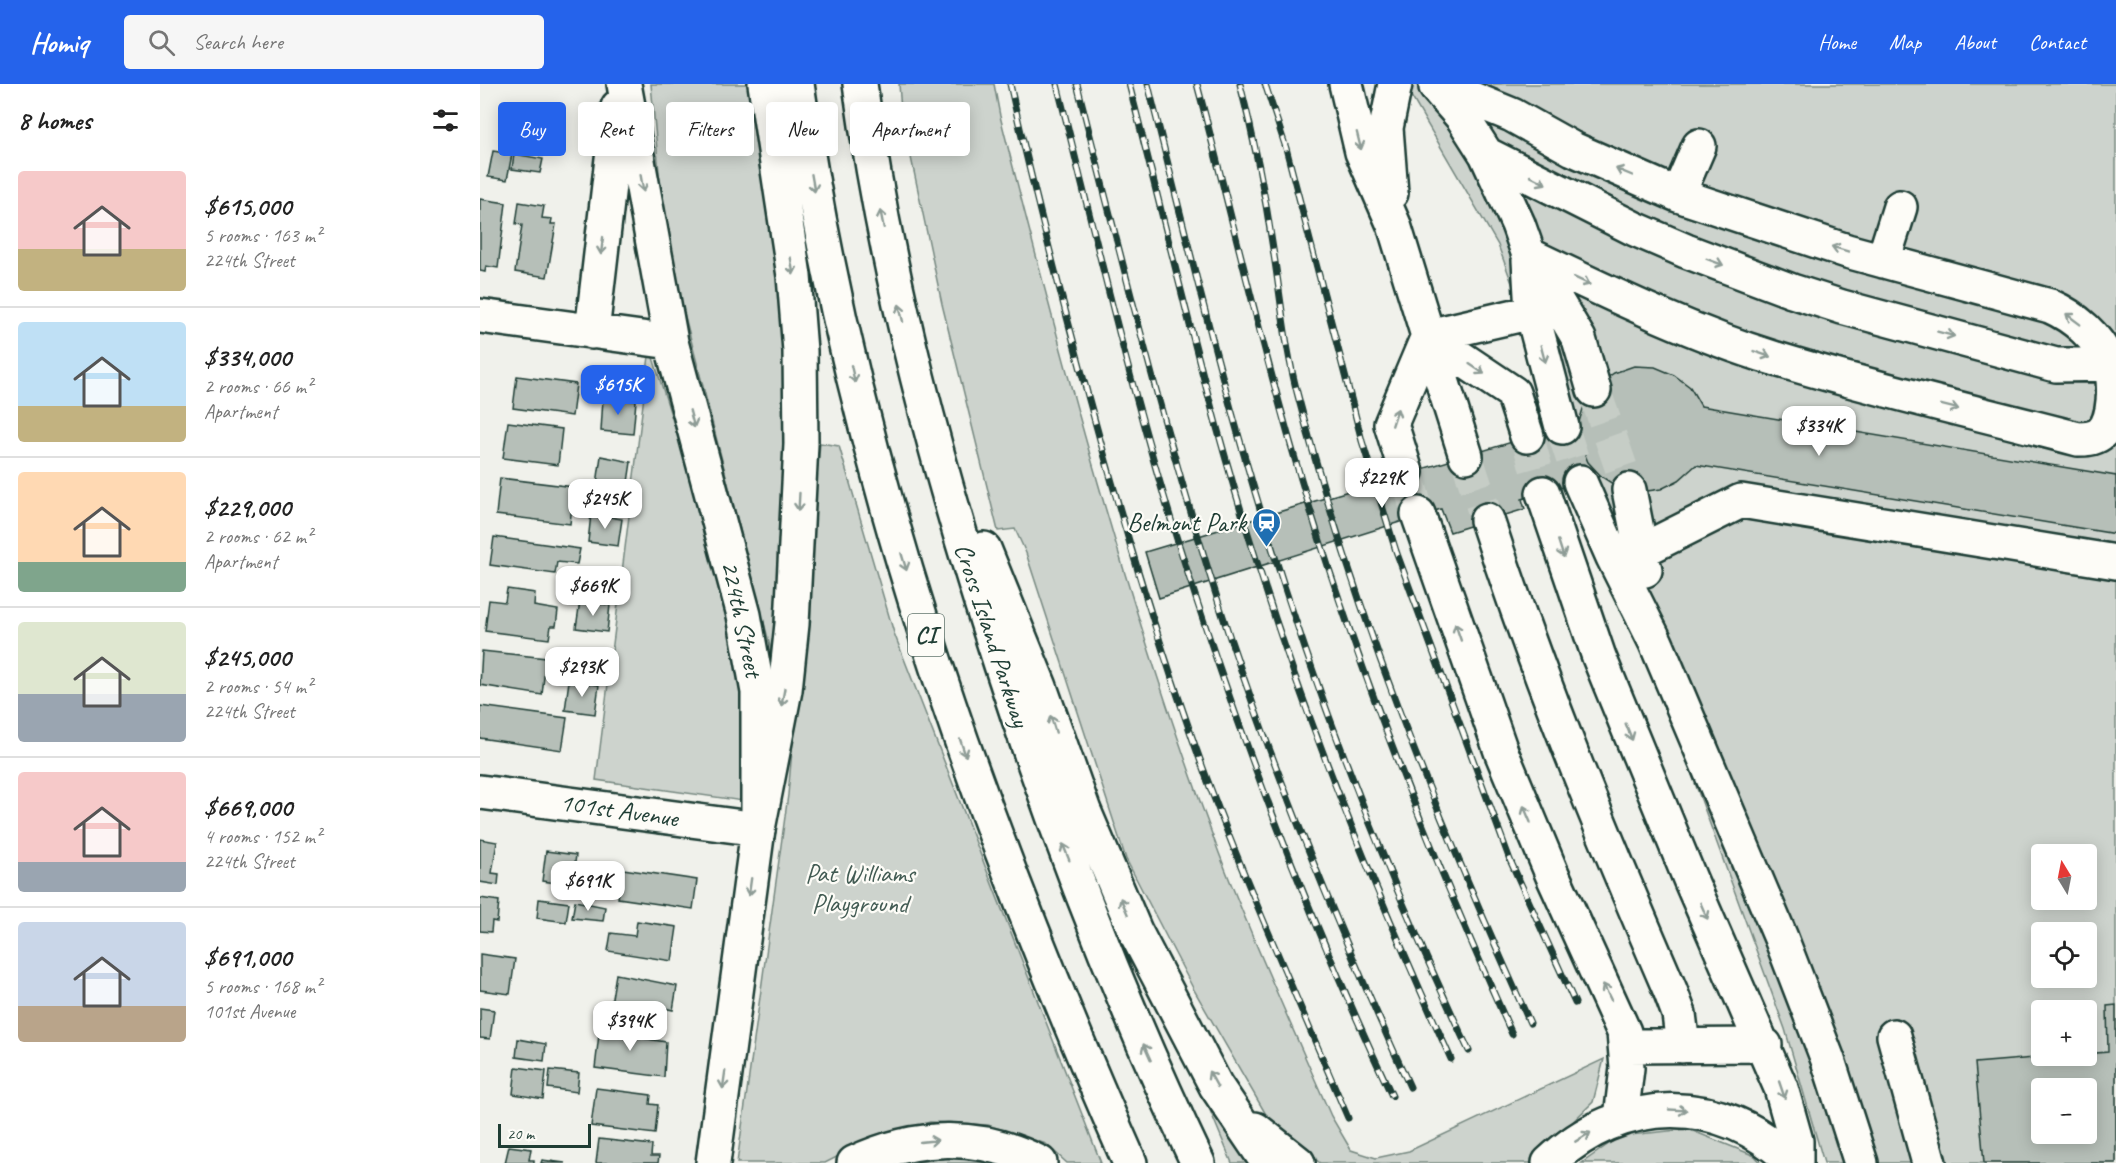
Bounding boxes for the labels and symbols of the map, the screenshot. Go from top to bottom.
one-way arrow [1354,131,1366,150]
one-way arrow [1616,166,1634,177]
one-way arrow [637,173,648,192]
one-way arrow [808,173,819,193]
one-way arrow [1528,175,1546,187]
one-way arrow [876,210,887,229]
one-way arrow [596,236,607,256]
one-way arrow [1831,243,1850,254]
one-way arrow [787,256,798,276]
one-way arrow [1705,257,1723,268]
one-way arrow [1572,275,1590,287]
one-way arrow [895,304,907,323]
one-way arrow [2066,312,2082,325]
one-way arrow [1936,329,1955,340]
one-way arrow [1537,345,1549,364]
one-way arrow [1752,350,1771,361]
one-way arrow [1468,363,1485,375]
one-way arrow [847,364,859,383]
pin: $615K [576,365,660,416]
one-way arrow [1940,402,1959,414]
pin: $334K [1777,406,1861,457]
one-way arrow [1390,407,1401,426]
one-way arrow [687,409,698,428]
pin: $229K [1340,458,1424,509]
pin: $245K [563,479,647,530]
one-way arrow [793,492,804,512]
place label: Belmont Park [1127,506,1248,539]
station icon: Belmont Park [1251,506,1283,548]
street label: Cross Island Parkway [947,539,1038,733]
one-way arrow [1556,539,1567,558]
one-way arrow [899,552,910,571]
street label: 224th Street [714,558,771,682]
pin: $669K [551,566,635,617]
road number: CI [908,614,944,656]
one-way arrow [1451,623,1462,641]
pin: $293K [540,647,624,698]
one-way arrow [777,686,788,706]
one-way arrow [1046,715,1057,734]
one-way arrow [1624,722,1635,740]
one-way arrow [958,738,969,757]
street label: 101st Avenue [558,785,682,835]
one-way arrow [1521,805,1532,823]
one-way arrow [1060,843,1071,862]
north arrow [2031,844,2097,910]
park label: Pat Williams Playground [805,857,917,920]
pin: $691K [546,861,630,912]
one-way arrow [745,876,756,896]
one-way arrow [1117,897,1129,915]
one-way arrow [1699,902,1711,920]
one-way arrow [1600,983,1612,1001]
pin: $394K [588,1001,672,1052]
one-way arrow [1141,1044,1153,1062]
one-way arrow [719,1070,730,1089]
one-way arrow [1207,1071,1219,1088]
one-way arrow [1777,1080,1788,1099]
one-way arrow [1668,1105,1688,1116]
scale bar [498,1121,591,1148]
one-way arrow [1574,1130,1591,1142]
one-way arrow [919,1135,939,1146]

